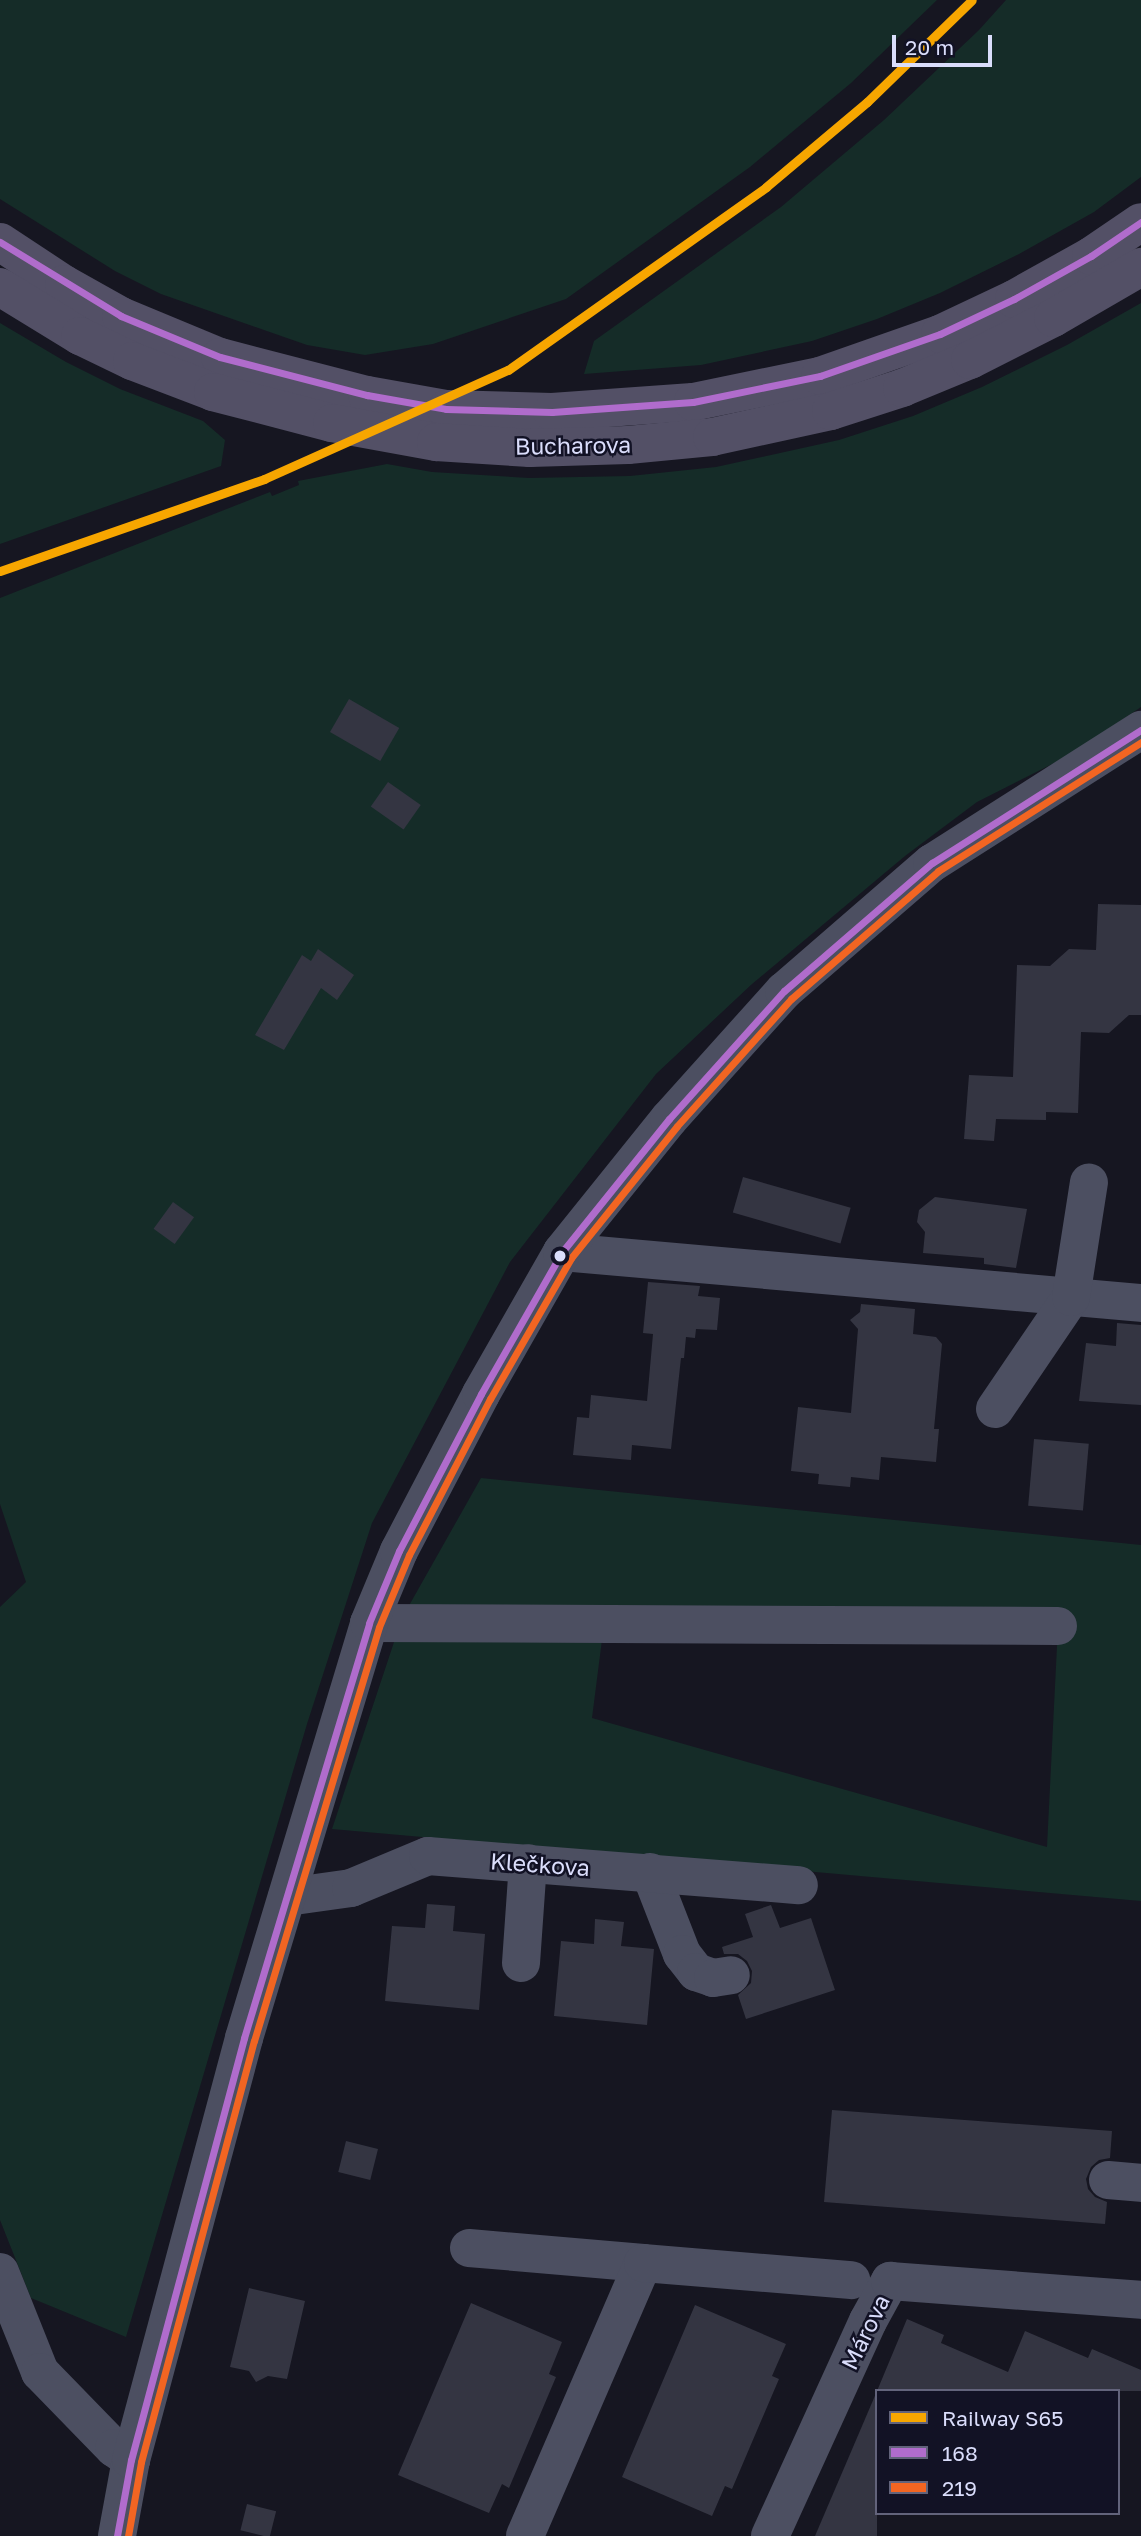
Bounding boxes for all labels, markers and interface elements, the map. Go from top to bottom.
scale bar [896,21,996,65]
text: 20 m [905,34,954,60]
street label: Bucharova [515,430,631,460]
unlabelled marker [553,1249,567,1263]
street label: Klečkova [489,1847,591,1881]
street label: Márova [835,2290,895,2374]
legend [875,2389,1120,2515]
text: Railway S65 [942,2405,1063,2431]
text: 168 [942,2440,978,2466]
text: 219 [942,2475,977,2501]

